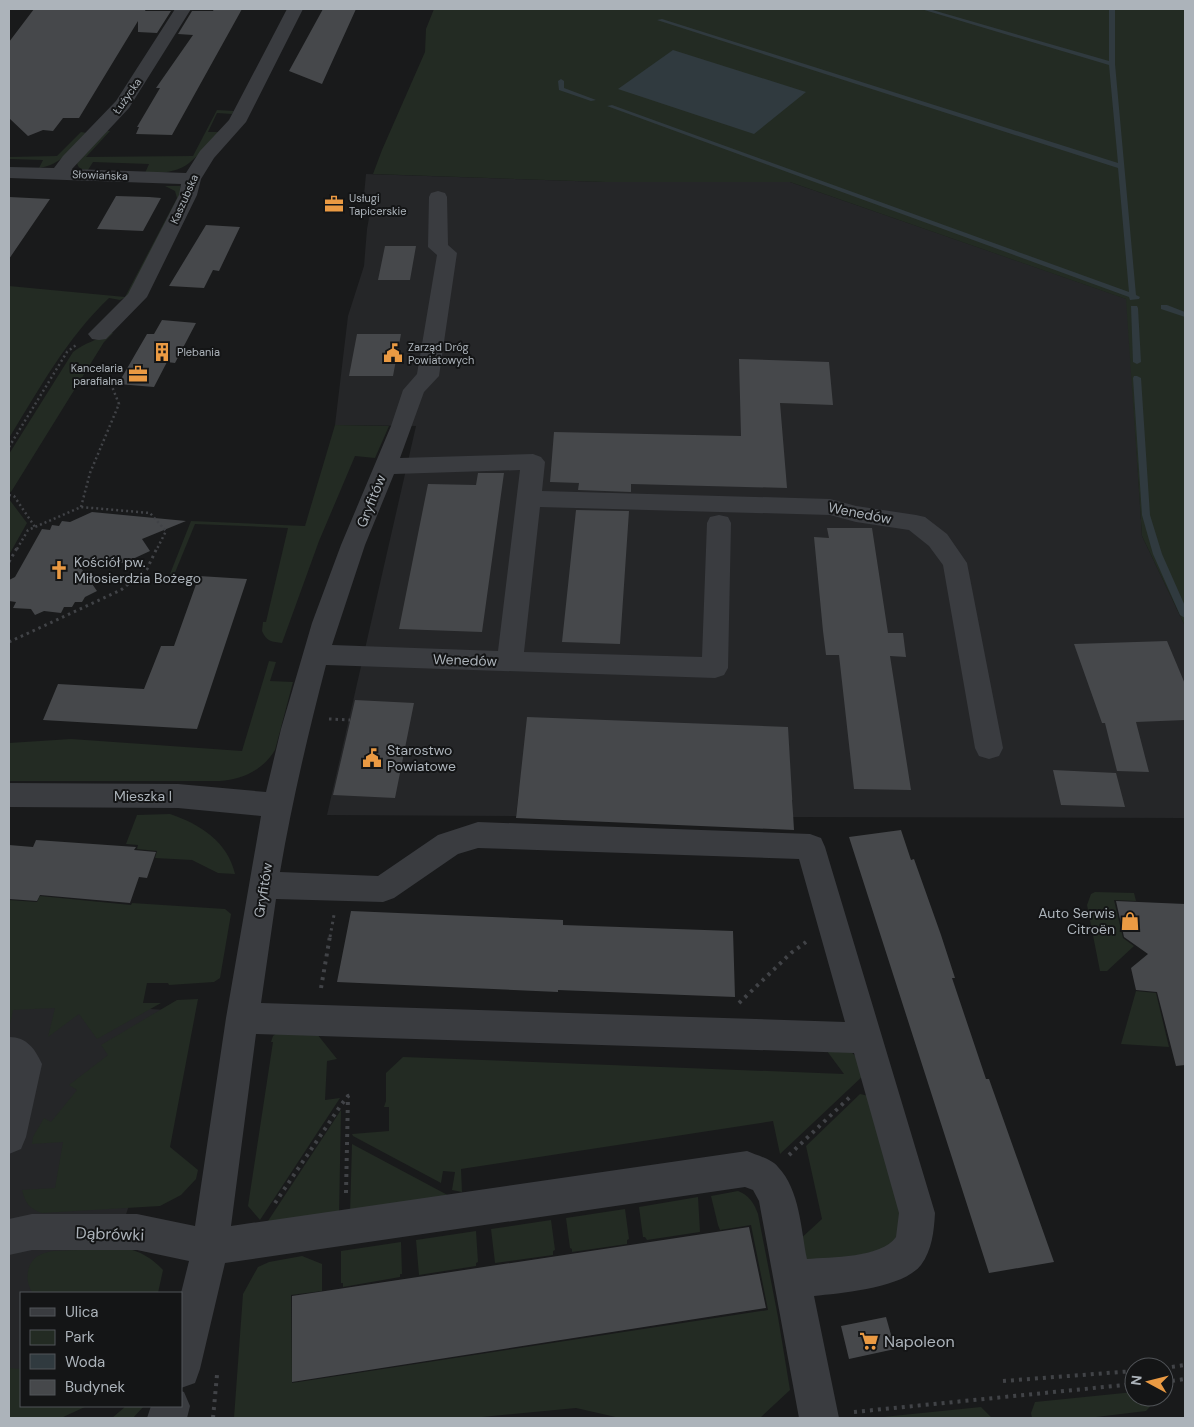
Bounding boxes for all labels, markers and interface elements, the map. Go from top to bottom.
street label: Łużycka [110,75,144,117]
street label: Słowiańska [72,167,128,183]
street label: Kaszubska [167,172,201,226]
place label: Usługi Tapicerskie [349,191,406,218]
office icon: Usługi Tapicerskie [323,193,345,215]
place label: Zarząd Dróg Powiatowych [408,340,474,367]
building icon: Plebania [151,341,173,363]
public building icon: Zarząd Dróg Powiatowych [382,342,404,364]
place label: Plebania [177,345,220,359]
place label: Kancelaria parafialna [71,361,123,388]
office icon: Kancelaria parafialna [127,363,149,385]
street label: Gryfitów [352,472,390,530]
street label: Wenedów [827,498,894,528]
place label: Kościół pw. Miłosierdzia Bożego [74,553,201,587]
church icon: Kościół pw. Miłosierdzia Bożego [48,559,70,581]
street label: Wenedów [433,650,498,670]
place label: Starostwo Powiatowe [387,741,456,775]
public building icon: Starostwo Powiatowe [361,747,383,769]
street label: Mieszka I [114,787,172,805]
street label: Gryfitów [250,861,276,919]
place label: Auto Serwis Citroën [1038,904,1115,938]
shop icon: Auto Serwis Citroën [1119,910,1141,932]
street label: Dąbrówki [75,1222,145,1246]
legend [20,1292,182,1407]
text: Ulica [65,1302,99,1322]
text: Park [65,1327,95,1347]
supermarket icon: Napoleon [858,1330,880,1352]
place label: Napoleon [884,1331,955,1352]
text: Woda [65,1352,105,1372]
north arrow [1124,1357,1174,1407]
text: N [1127,1374,1146,1387]
text: Budynek [65,1377,126,1397]

